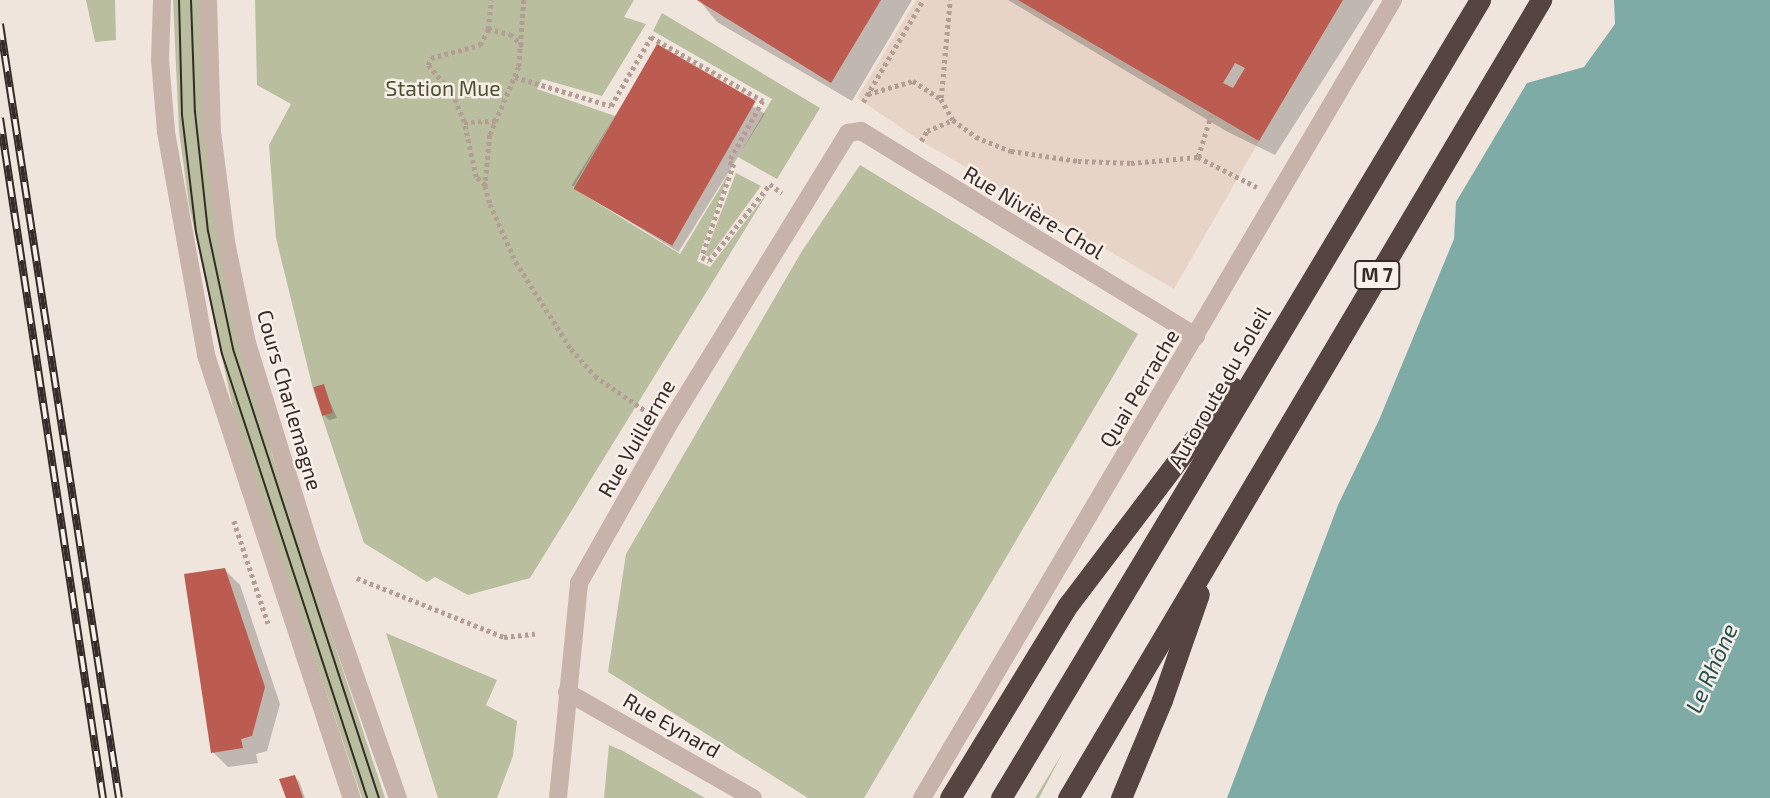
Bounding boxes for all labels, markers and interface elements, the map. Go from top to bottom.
park label: Station Mue [386,75,500,101]
street label: Rue Nivière-Chol [959,160,1109,264]
road number: M 7 [1352,260,1402,290]
street label: Autoroute du Soleil [1163,302,1275,472]
street label: Cours Charlemagne [252,307,328,493]
street label: Quai Perrache [1094,324,1184,452]
street label: Rue Vuillerme [592,374,680,502]
water label: Le Rhône [1679,619,1743,717]
street label: Rue Eynard [619,687,725,763]

